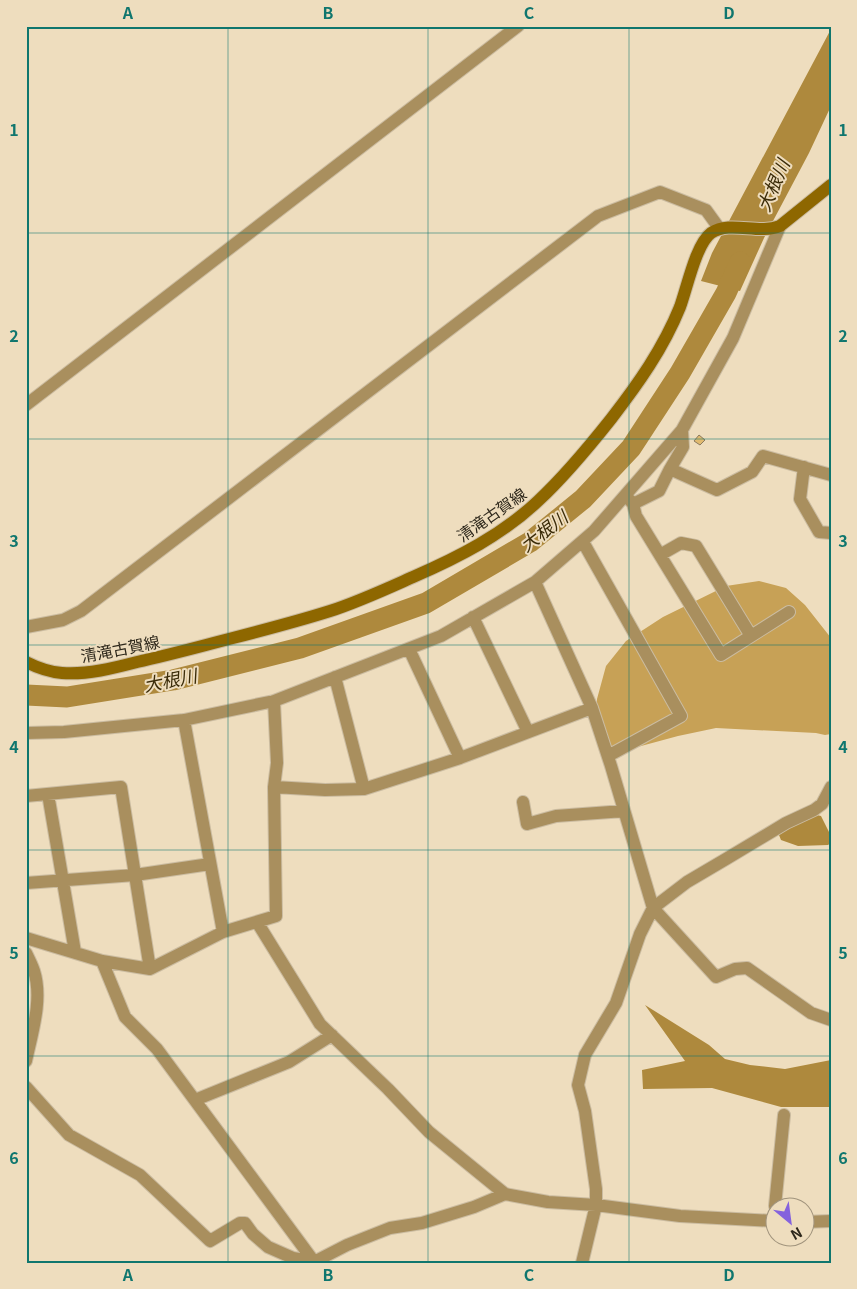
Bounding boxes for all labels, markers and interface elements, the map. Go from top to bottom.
text: A [122,0,134,24]
text: B [323,0,334,24]
text: C [524,0,535,24]
text: D [723,0,735,24]
text: 1 [9,117,19,141]
text: 1 [838,117,848,141]
water label: 大根川 [749,153,795,215]
text: 2 [9,323,19,347]
text: 2 [838,323,848,347]
street label: 清滝古賀線 [451,481,531,547]
water label: 大根川 [514,502,574,557]
text: 3 [9,528,19,552]
text: 3 [838,528,848,552]
street label: 清滝古賀線 [78,629,162,667]
water label: 大根川 [141,661,201,697]
text: 4 [9,734,19,758]
text: 4 [838,734,848,758]
text: 5 [9,940,19,964]
text: 5 [838,940,848,964]
text: 6 [9,1145,19,1169]
text: 6 [838,1145,848,1169]
north arrow [764,1196,814,1246]
text: N [787,1223,806,1246]
text: A [122,1262,134,1286]
text: B [323,1262,334,1286]
text: C [524,1262,535,1286]
text: D [723,1262,735,1286]

